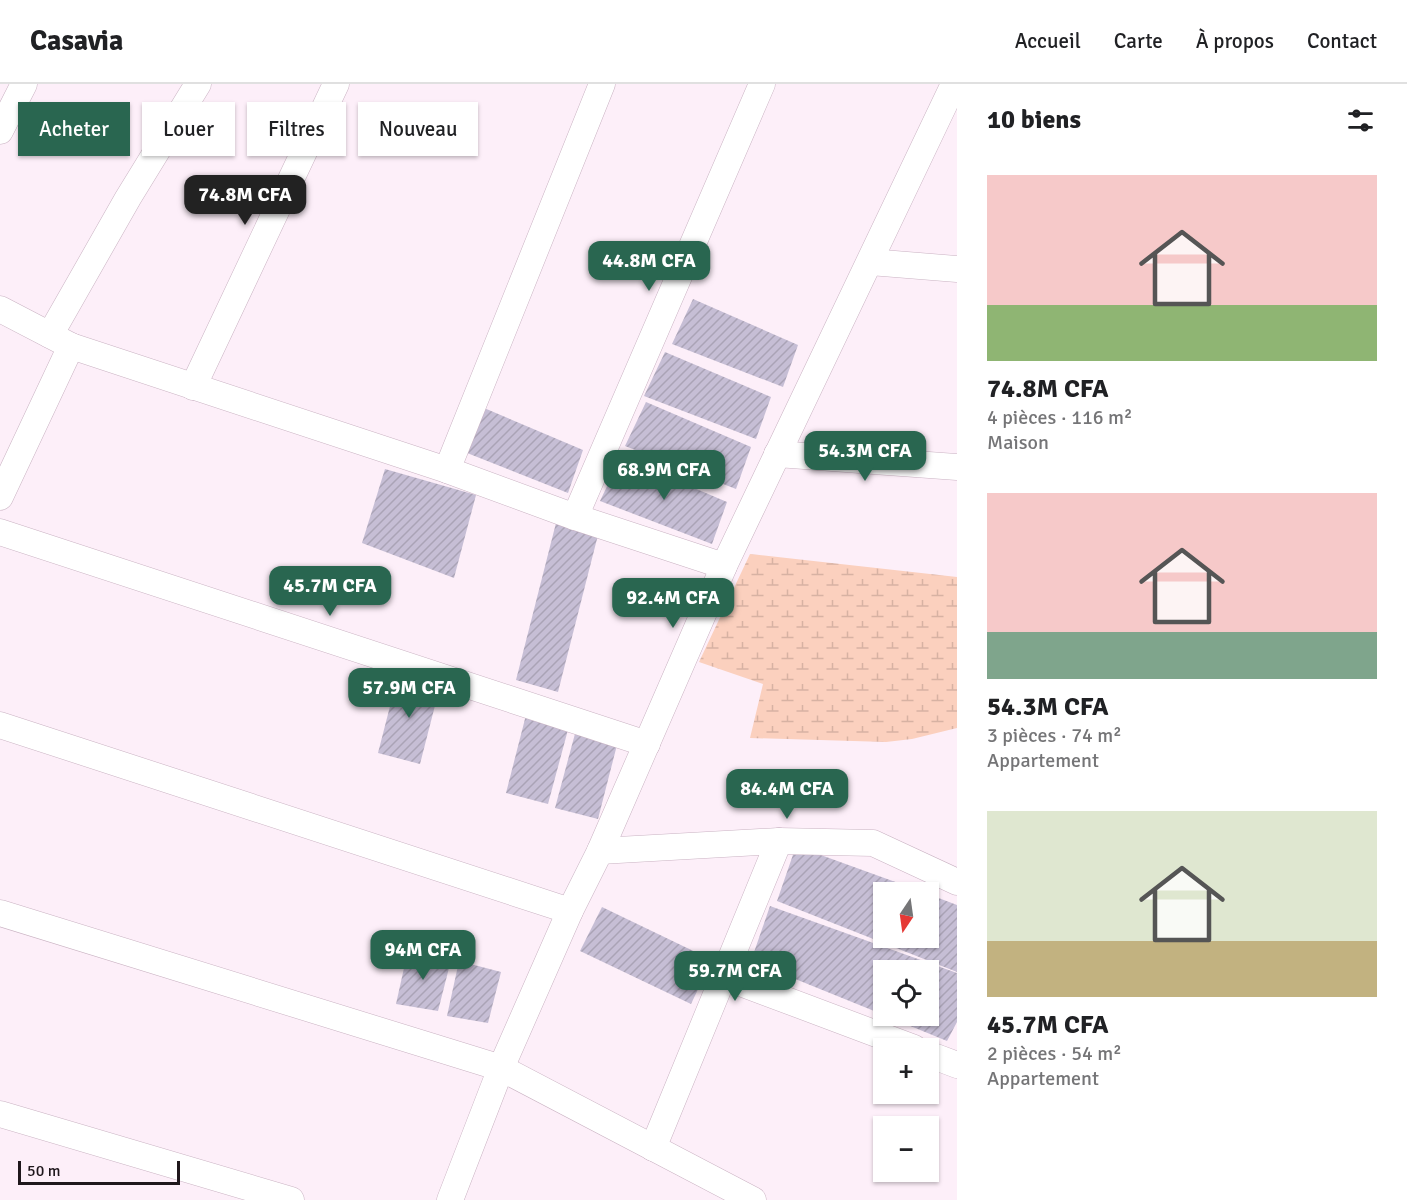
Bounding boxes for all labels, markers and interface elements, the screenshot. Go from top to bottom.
text: Casavia [30,24,123,58]
text: Accueil [1015,28,1081,54]
text: Carte [1114,28,1163,54]
text: À propos [1196,28,1274,54]
text: Contact [1307,28,1377,54]
chip: Acheter [18,102,130,156]
chip: Louer [142,102,235,156]
chip: Filtres [247,102,346,156]
chip: Nouveau [358,102,478,156]
text: 10 biens [987,104,1081,136]
icon: filters [1344,104,1377,137]
pin: 74.8M CFA [176,175,314,226]
text: 74.8M CFA [198,182,292,207]
icon: home [1128,214,1236,322]
pin: 44.8M CFA [580,241,718,292]
text: 44.8M CFA [602,248,696,273]
text: 74.8M CFA [987,373,1109,405]
text: 4 pièces · 116 m² [987,405,1132,430]
text: Maison [987,430,1049,455]
pin: 54.3M CFA [796,431,934,482]
text: 54.3M CFA [818,438,912,463]
pin: 68.9M CFA [595,450,733,501]
text: 68.9M CFA [617,457,711,482]
icon: home [1128,532,1236,640]
pin: 45.7M CFA [261,566,399,617]
text: 45.7M CFA [283,573,377,598]
pin: 92.4M CFA [604,578,742,629]
text: 92.4M CFA [626,585,720,610]
pin: 57.9M CFA [340,668,478,719]
text: 57.9M CFA [362,675,456,700]
text: 54.3M CFA [987,691,1109,723]
text: 3 pièces · 74 m² [987,723,1122,748]
text: Appartement [987,748,1099,773]
pin: 84.4M CFA [718,769,856,820]
text: 84.4M CFA [740,776,834,801]
icon: home [1128,850,1236,958]
north arrow [873,882,939,948]
map controls [873,882,939,1182]
pin: 94M CFA [368,930,478,981]
text: 94M CFA [384,937,462,962]
pin: 59.7M CFA [666,951,804,1002]
text: 59.7M CFA [688,958,782,983]
button: locate [873,960,939,1026]
text: 45.7M CFA [987,1009,1109,1041]
button: + [873,1038,939,1104]
text: 2 pièces · 54 m² [987,1041,1122,1066]
text: Appartement [987,1066,1099,1091]
button: − [873,1116,939,1182]
scale bar [18,1158,180,1186]
text: 50 m [27,1161,61,1181]

